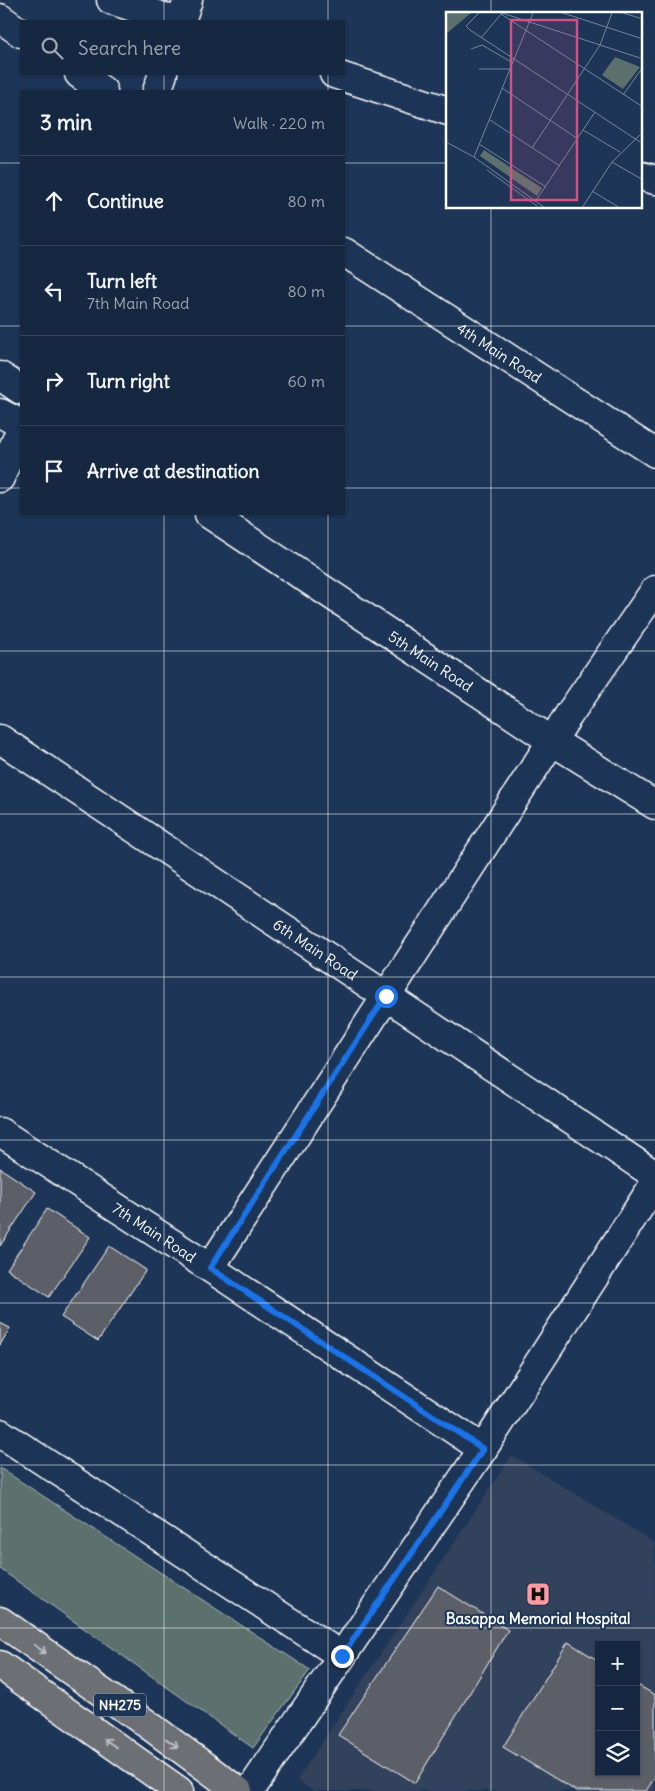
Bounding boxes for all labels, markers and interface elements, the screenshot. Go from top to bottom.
inset map [446,12,642,209]
search box [20,20,345,75]
icon: search [38,34,66,62]
text: Search here [78,36,181,60]
text: 3 min [40,109,92,136]
text: Walk · 220 m [233,113,325,133]
icon: ahead [40,187,68,215]
text: Continue [87,189,164,213]
text: 80 m [287,191,325,211]
text: Turn left [87,269,157,293]
icon: left [40,277,68,305]
text: 80 m [287,281,325,301]
text: 7th Main Road [87,293,189,313]
street label: 4th Main Road [453,318,546,387]
icon: right [40,367,68,395]
text: Turn right [87,369,170,393]
text: 60 m [287,371,325,391]
icon: arrive [40,457,68,485]
text: Arrive at destination [87,459,260,483]
street label: 5th Main Road [385,626,477,696]
street label: 6th Main Road [270,914,361,984]
route start [375,985,398,1008]
street label: 7th Main Road [109,1198,200,1266]
hospital icon: Basappa Memorial Hospital [525,1581,551,1607]
place label: Basappa Memorial Hospital [446,1609,630,1629]
map controls [595,1641,640,1776]
button: + [595,1641,640,1686]
one-way arrow [33,1644,47,1654]
route end [331,1645,354,1668]
button: − [595,1686,640,1731]
road number: NH275 [94,1694,146,1716]
button: layers [595,1731,640,1776]
one-way arrow [165,1737,179,1748]
one-way arrow [103,1738,117,1748]

